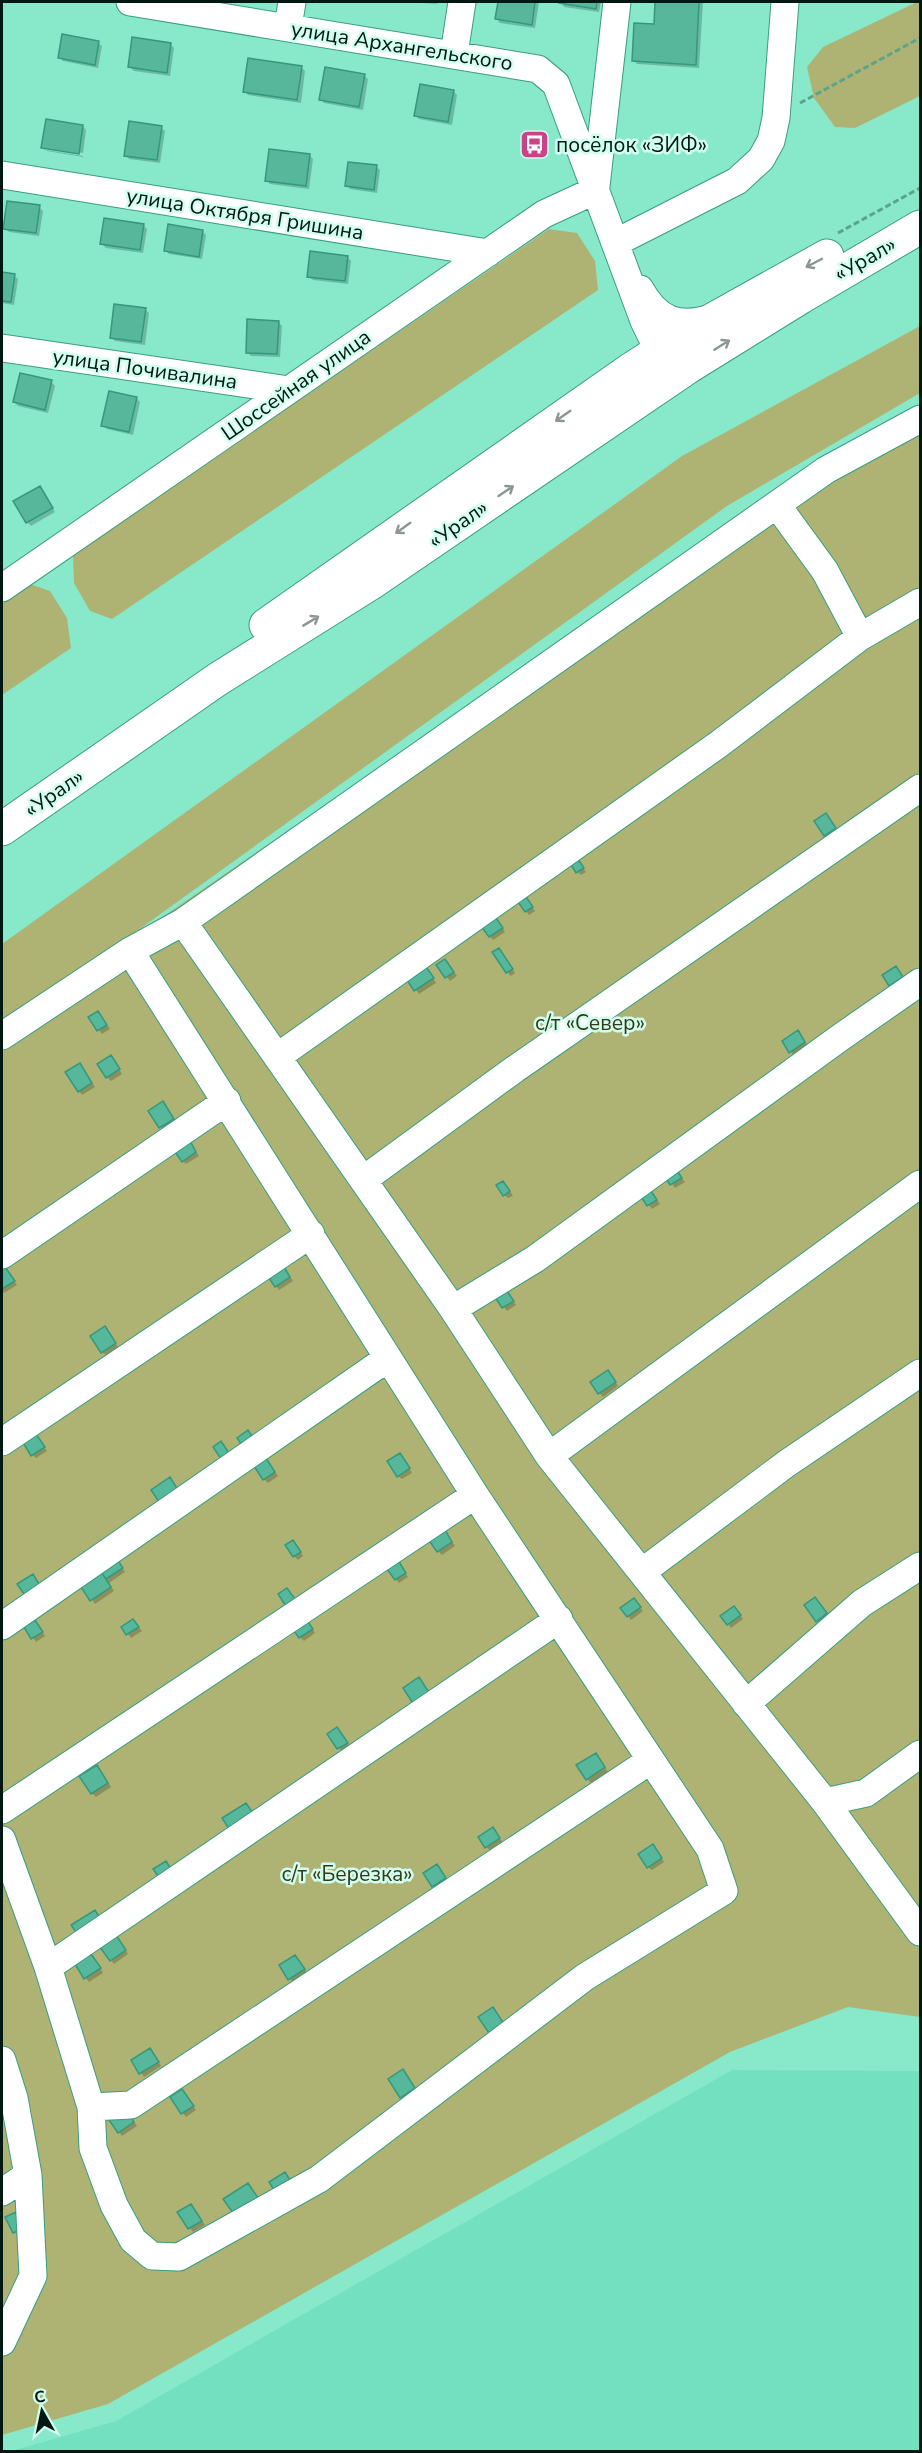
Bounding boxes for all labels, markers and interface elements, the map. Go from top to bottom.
street label: улица Архангельского [289,15,515,77]
bus stop icon: посёлок «ЗИФ» [519,129,551,161]
place label: посёлок «ЗИФ» [556,131,707,159]
street label: улица Октября Гришина [124,181,366,247]
street label: «Урал» [829,230,901,288]
one-way arrow [806,257,823,269]
street label: Шоссейная улица [216,323,376,447]
one-way arrow [713,339,730,351]
street label: улица Почивалина [51,342,239,396]
one-way arrow [555,410,571,422]
one-way arrow [497,485,513,497]
street label: «Урал» [423,493,493,555]
one-way arrow [396,522,412,534]
one-way arrow [302,615,319,627]
street label: «Урал» [19,762,89,824]
park label: с/т «Север» [535,1009,645,1037]
park label: с/т «Березка» [281,1860,413,1888]
north arrow [12,2381,72,2441]
text: С [33,2385,47,2409]

